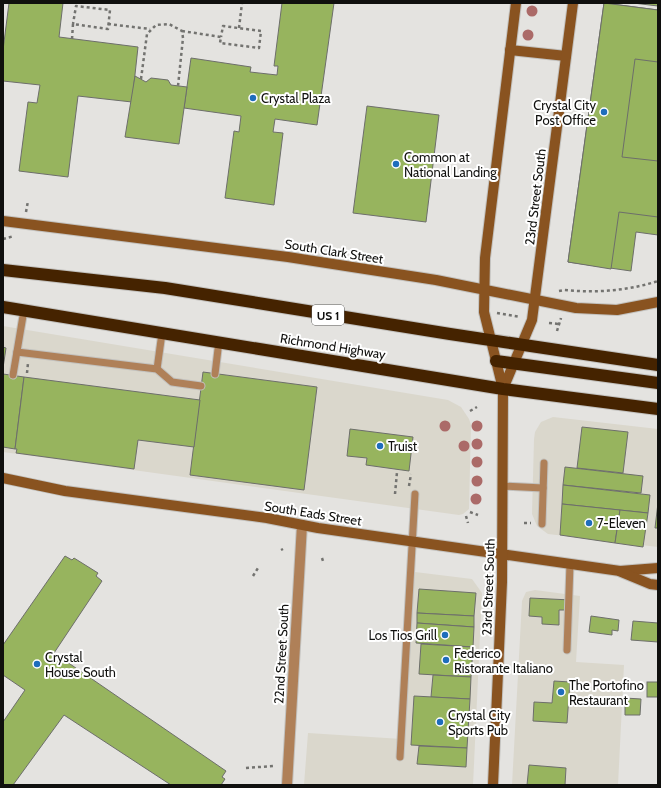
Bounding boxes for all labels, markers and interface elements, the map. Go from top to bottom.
place label: Crystal Plaza [261,90,331,106]
marker: Crystal Plaza [248,93,258,103]
place label: Crystal City Post Office [533,97,596,128]
marker: Crystal City Post Office [599,107,609,117]
street label: 23rd Street South [521,148,549,246]
place label: Common at National Landing [404,149,497,180]
marker: Common at National Landing [391,159,401,169]
street label: South Clark Street [284,235,385,267]
road number: US 1 [312,305,344,325]
street label: Richmond Highway [279,330,387,362]
place label: Truist [388,438,418,454]
marker: Truist [375,441,385,451]
street label: South Eads Street [263,497,363,529]
place label: 7-Eleven [597,515,646,531]
marker: 7-Eleven [584,518,594,528]
street label: 23rd Street South [478,538,498,636]
street label: 22nd Street South [270,603,292,705]
place label: Los Tios Grill [368,627,437,643]
marker: Los Tios Grill [440,630,450,640]
place label: Federico Ristorante Italiano [454,645,553,676]
place label: Crystal House South [45,649,116,680]
marker: Federico Ristorante Italiano [441,655,451,665]
marker: Crystal House South [32,659,42,669]
place label: The Portofino Restaurant [569,677,644,708]
marker: The Portofino Restaurant [556,687,566,697]
place label: Crystal City Sports Pub [448,707,511,738]
marker: Crystal City Sports Pub [435,717,445,727]

